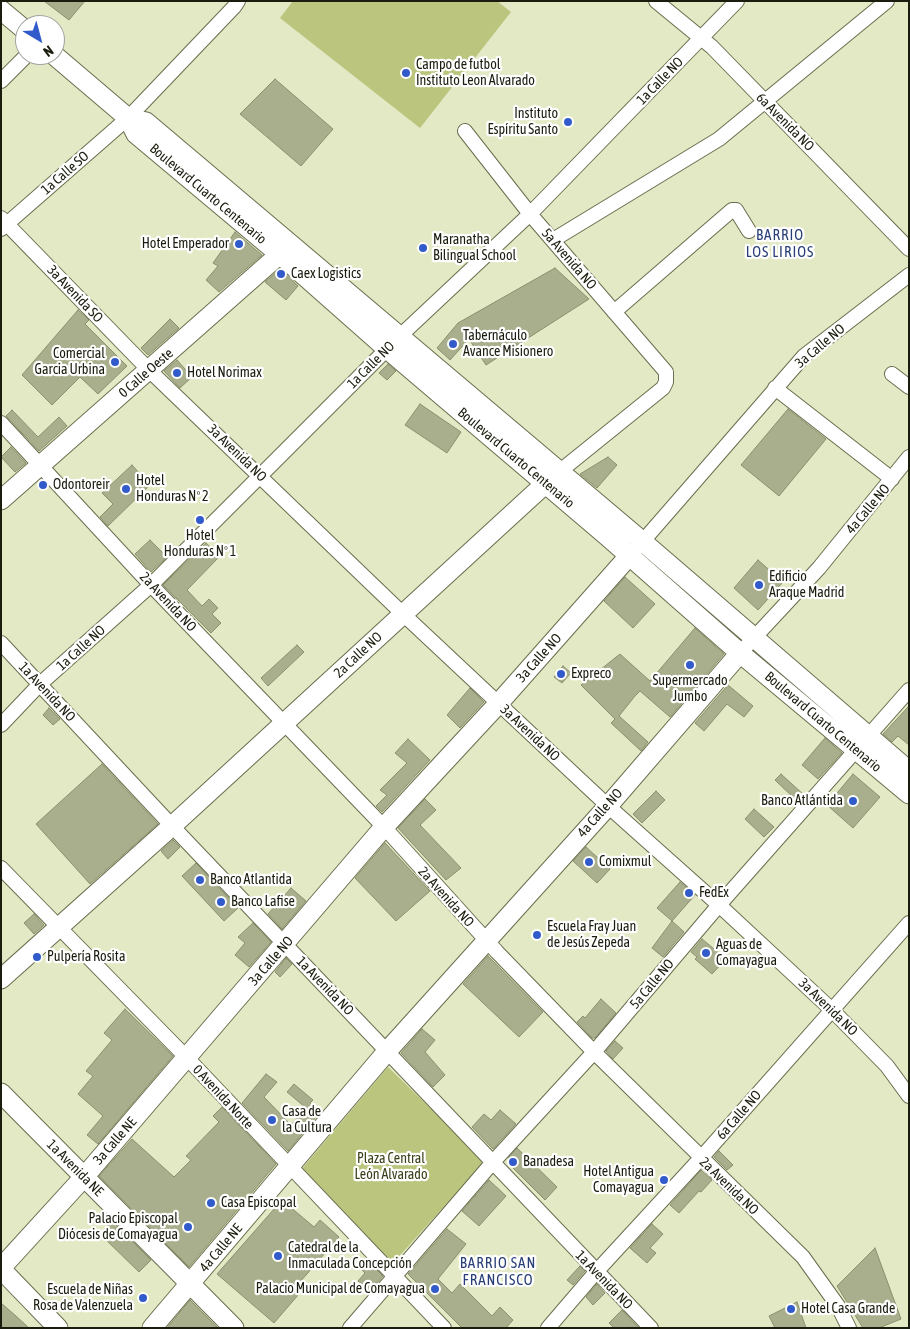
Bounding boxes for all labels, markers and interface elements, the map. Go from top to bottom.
north arrow [15,15,65,65]
text: N [40,42,57,60]
street label: 1a Calle NO [633,54,687,108]
place label: Campo de futbol Instituto Leon Alvarado [416,57,535,90]
marker: Campo de futbol Instituto Leon Alvarado [400,67,412,79]
street label: 6a Avenida NO [752,89,818,155]
place label: Instituto Espíritu Santo [488,106,558,138]
marker: Instituto Espíritu Santo [562,116,574,128]
street label: Boulevard Cuarto Centenario [146,140,270,248]
street label: 1a Calle SO [38,148,92,198]
street label: 5a Avenida NO [538,225,600,293]
district label: BARRIO LOS LIRIOS [744,226,816,261]
place label: Maranatha Bilingual School [433,232,516,264]
place label: Hotel Emperador [142,236,229,252]
marker: Hotel Emperador [233,238,245,250]
marker: Maranatha Bilingual School [417,242,429,254]
street label: 3a Avenida SO [44,262,106,326]
place label: Caex Logistics [291,266,361,282]
marker: Caex Logistics [275,268,287,280]
street label: 3a Calle NO [792,320,848,372]
place label: Tabernáculo Avance Misionero [463,328,553,361]
street label: 1a Calle NO [344,338,398,392]
marker: Tabernáculo Avance Misionero [447,338,459,350]
street label: 0 Calle Oeste [115,345,177,401]
place label: Comercial Garcia Urbina [35,346,105,378]
marker: Comercial Garcia Urbina [109,356,121,368]
place label: Hotel Norimax [187,365,262,381]
marker: Hotel Norimax [171,367,183,379]
street label: Boulevard Cuarto Centenario [454,404,578,512]
street label: 3a Avenida NO [204,421,270,485]
place label: Hotel Honduras Nº 2 [136,473,209,506]
place label: Odontoreir [53,477,109,493]
marker: Odontoreir [37,479,49,491]
street label: 4a Calle NO [842,481,894,537]
marker: Hotel Honduras Nº 2 [120,483,132,495]
marker: Hotel Honduras Nº 1 [194,514,206,526]
place label: Hotel Honduras Nº 1 [164,528,236,560]
street label: 2a Avenida NO [136,569,200,635]
place label: Edificio Araque Madrid [769,569,844,602]
marker: Edificio Araque Madrid [753,579,765,591]
street label: 1a Calle NO [53,622,109,674]
street label: 2a Calle NO [330,628,386,682]
street label: 3a Calle NO [513,630,565,686]
street label: 1a Avenida NO [15,659,79,725]
marker: Supermercado Jumbo [684,659,696,671]
place label: Expreco [571,666,611,682]
marker: Expreco [555,668,567,680]
street label: Boulevard Cuarto Centenario [761,668,885,776]
place label: Supermercado Jumbo [652,673,728,706]
street label: 3a Avenida NO [497,701,563,765]
street label: 4a Calle NO [574,785,626,841]
place label: Banco Atlántida [761,793,843,809]
marker: Banco Atlántida [847,795,859,807]
place label: Comixmul [599,854,651,870]
marker: Comixmul [583,856,595,868]
street label: 2a Avenida NO [415,863,477,931]
place label: Banco Atlantida [210,872,292,888]
marker: Banco Atlantida [194,874,206,886]
place label: FedEx [699,885,729,901]
marker: FedEx [683,887,695,899]
place label: Banco Lafise [231,894,295,910]
marker: Banco Lafise [215,896,227,908]
place label: Escuela Fray Juan de Jesús Zepeda [547,919,636,952]
marker: Escuela Fray Juan de Jesús Zepeda [531,929,543,941]
street label: 3a Calle NO [245,933,297,989]
place label: Aguas de Comayagua [716,937,777,970]
marker: Aguas de Comayagua [700,947,712,959]
place label: Pulpería Rosita [47,949,125,965]
marker: Pulpería Rosita [31,951,43,963]
street label: 1a Avenida NO [293,953,357,1019]
street label: 5a Calle NO [626,956,678,1012]
street label: 3a Avenida NO [795,975,861,1039]
street label: 0 Avenida Norte [189,1061,257,1133]
street label: 6a Calle NO [713,1087,765,1143]
place label: Casa de la Cultura [282,1104,332,1136]
street label: 3a Calle NE [90,1114,140,1168]
marker: Casa de la Cultura [266,1114,278,1126]
street label: 1a Avenida NE [43,1136,107,1200]
park label: Plaza Central León Alvarado [354,1151,428,1184]
place label: Banadesa [523,1154,574,1170]
street label: 2a Avenida NO [696,1154,762,1218]
marker: Banadesa [507,1156,519,1168]
place label: Hotel Antigua Comayagua [583,1164,654,1196]
marker: Hotel Antigua Comayagua [658,1174,670,1186]
place label: Casa Episcopal [221,1195,297,1211]
marker: Casa Episcopal [205,1197,217,1209]
place label: Palacio Episcopal Diócesis de Comayagua [58,1211,178,1244]
marker: Palacio Episcopal Diócesis de Comayagua [182,1221,194,1233]
street label: 4a Calle NE [196,1221,246,1275]
place label: Catedral de la Inmaculada Concepción [288,1240,412,1272]
street label: 1a Avenida NO [572,1247,636,1313]
marker: Catedral de la Inmaculada Concepción [272,1250,284,1262]
district label: BARRIO SAN FRANCISCO [458,1254,538,1289]
place label: Palacio Municipal de Comayagua [256,1281,425,1297]
place label: Escuela de Niñas Rosa de Valenzuela [33,1282,133,1314]
marker: Palacio Municipal de Comayagua [429,1283,441,1295]
marker: Escuela de Niñas Rosa de Valenzuela [137,1292,149,1304]
place label: Hotel Casa Grande [801,1301,895,1317]
marker: Hotel Casa Grande [785,1303,797,1315]

